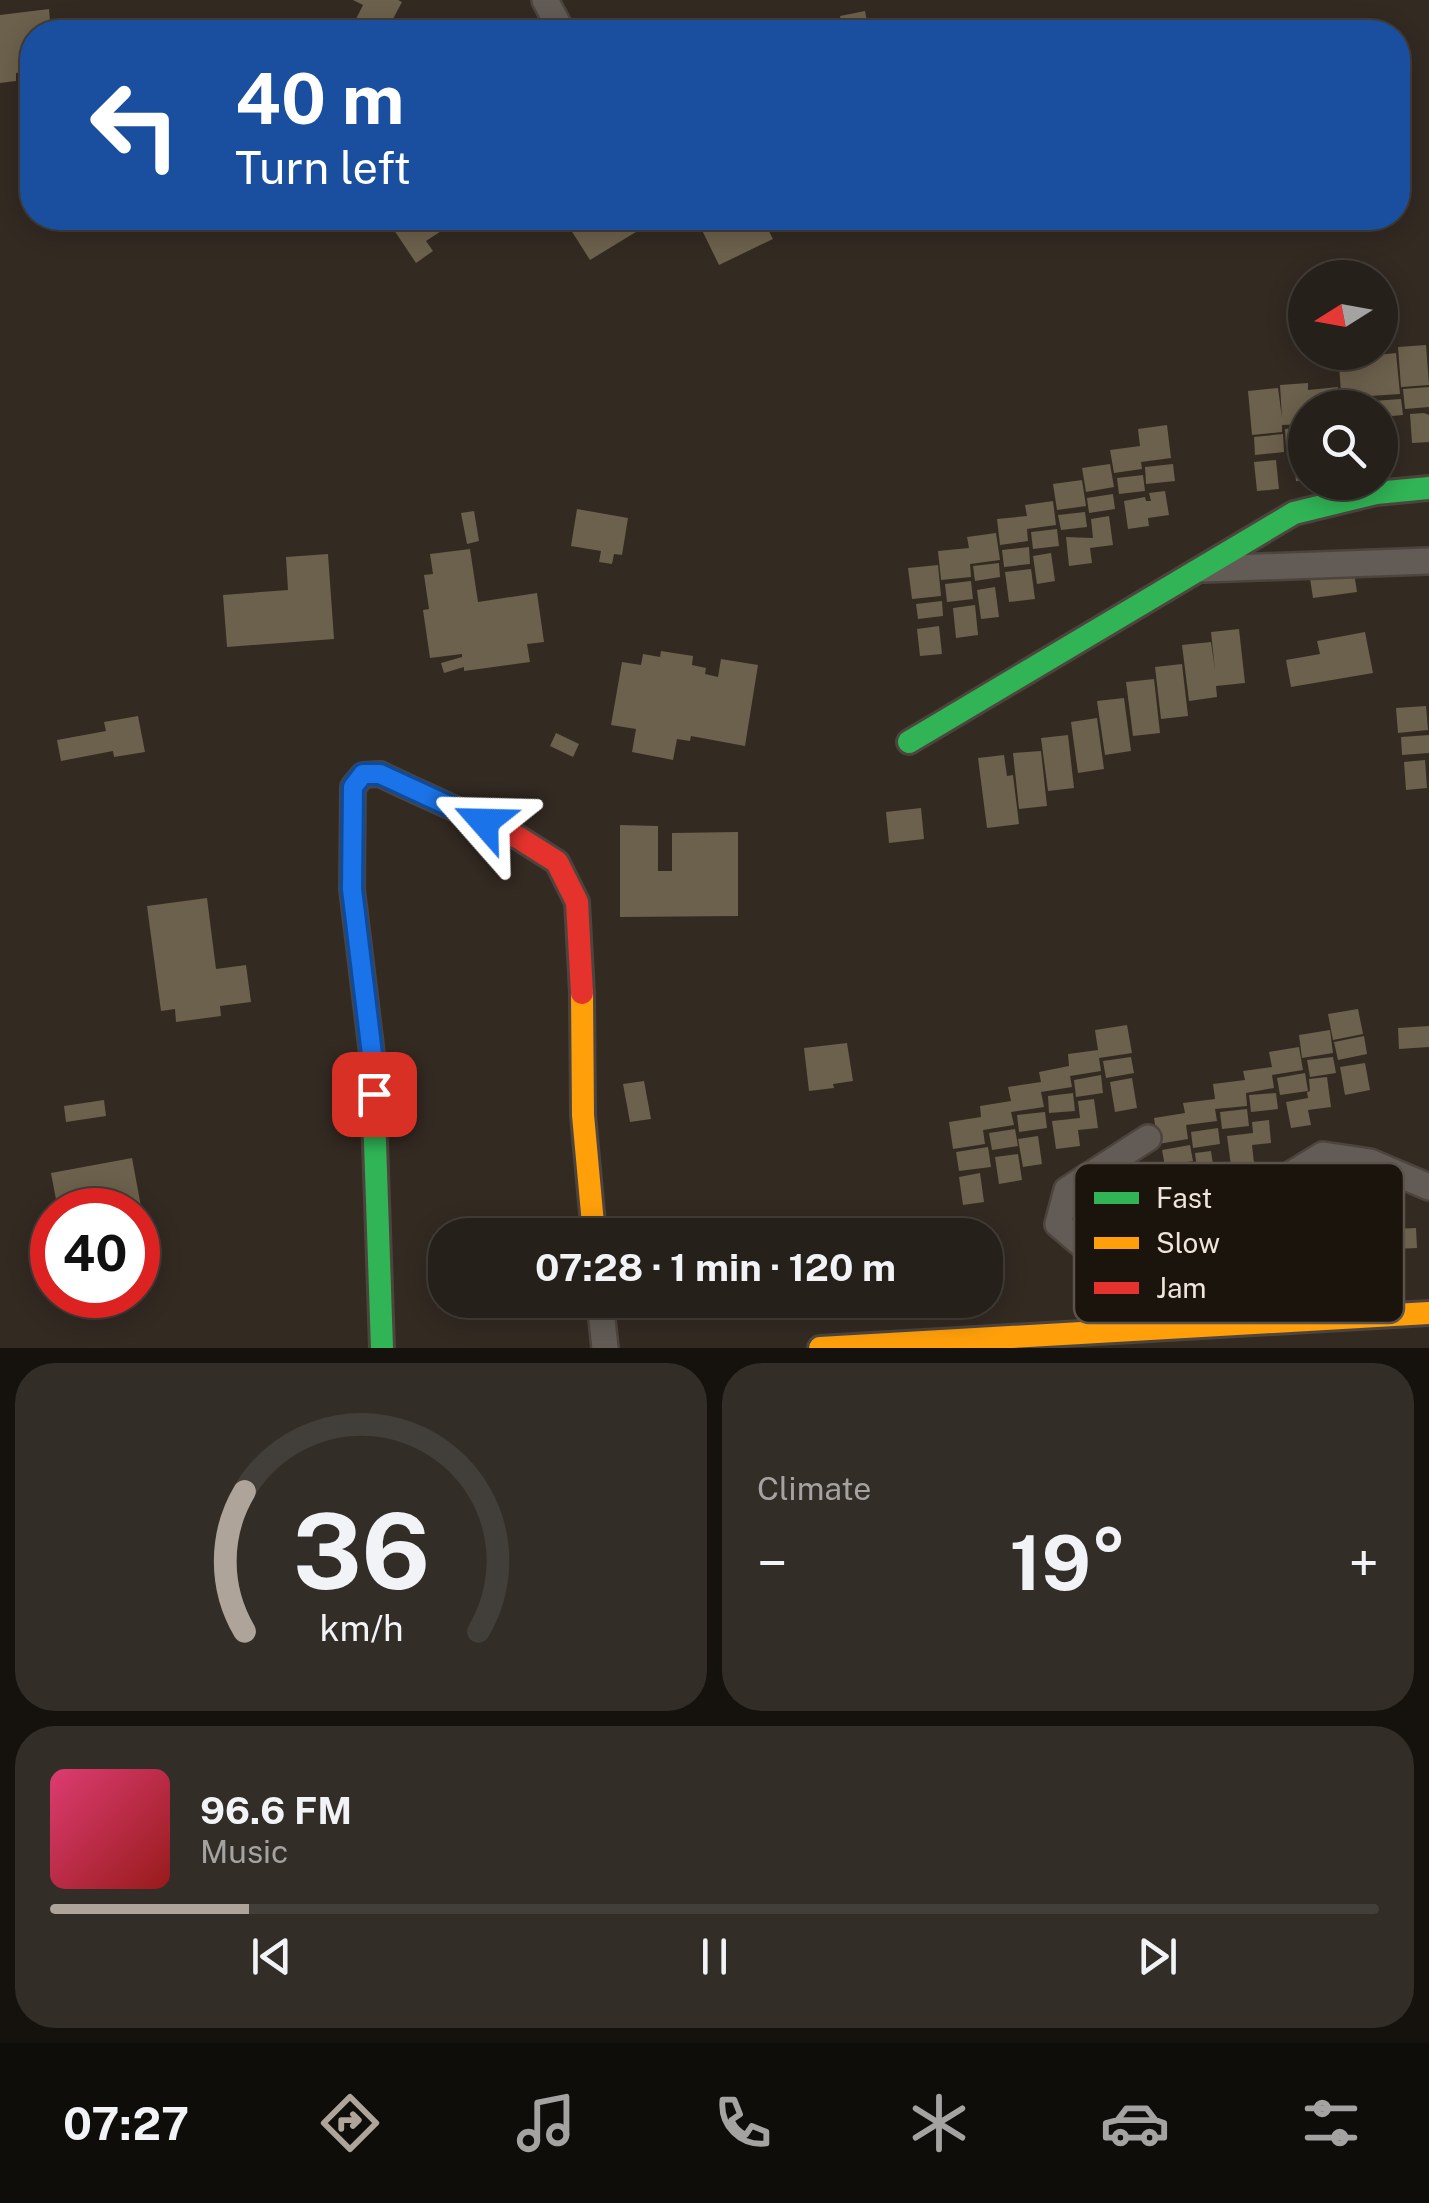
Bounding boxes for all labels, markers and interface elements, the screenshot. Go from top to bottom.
text: 40 m [235,57,405,140]
icon: left [70,60,200,190]
text: Turn left [235,141,411,194]
north arrow [1288,260,1398,370]
map controls [1288,260,1398,500]
button: search [1288,390,1398,500]
position arrow [432,770,536,874]
pin [332,1052,417,1137]
icon: arrive [347,1067,402,1122]
legend [1074,1163,1404,1323]
text: Fast [1156,1181,1212,1214]
speed limit sign: 40 [30,1188,160,1318]
text: Slow [1156,1226,1220,1259]
text: 07:28 · 1 min · 120 m [535,1245,896,1290]
text: Jam [1156,1271,1207,1304]
text: Climate [757,1470,871,1507]
text: 36 [292,1490,430,1612]
text: 19° [1009,1519,1127,1607]
text: − [757,1531,788,1595]
text: + [1348,1531,1379,1595]
text: km/h [319,1607,403,1649]
text: 96.6 FM [200,1788,352,1833]
text: Music [200,1833,288,1870]
icon: previous [244,1929,299,1984]
icon: pause [687,1929,742,1984]
icon: next [1130,1929,1185,1984]
icon: directions [315,2088,385,2158]
icon: music [511,2088,581,2158]
icon: phone [708,2088,778,2158]
icon: climate [904,2088,974,2158]
icon: car [1100,2088,1170,2158]
icon: filters [1296,2088,1366,2158]
text: 07:27 [63,2097,189,2150]

